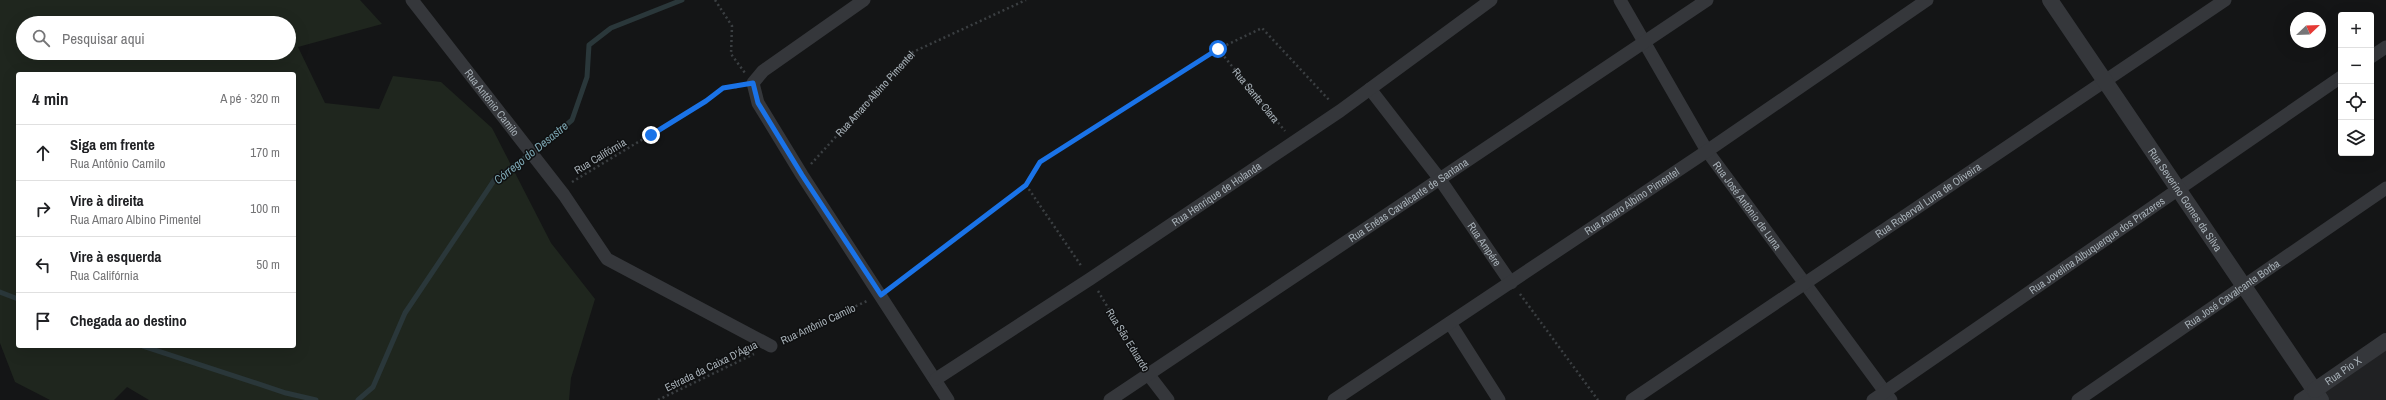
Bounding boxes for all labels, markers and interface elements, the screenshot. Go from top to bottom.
north arrow [2290,12,2326,48]
map controls [2338,12,2374,156]
button: + [2338,12,2374,48]
search box [16,16,296,60]
icon: search [30,27,52,49]
text: Pesquisar aqui [62,28,145,49]
route start [1209,40,1227,58]
street label: Rua Amaro Albino Pimentel [832,48,918,140]
button: − [2338,48,2374,84]
street label: Rua Santa Clara [1229,65,1283,126]
street label: Rua Antônio Camilo [462,66,522,139]
button: locate [2338,84,2374,120]
text: 4 min [32,87,68,110]
text: A pé · 320 m [220,90,280,107]
water label: Córrego do Desastre [490,118,572,188]
button: layers [2338,120,2374,156]
route end [642,126,660,144]
text: Siga em frente [70,134,155,155]
street label: Rua Califórnia [571,135,629,177]
icon: ahead [32,142,54,164]
text: 170 m [250,144,280,161]
street label: Rua Severino Gomes da Silva [2145,145,2225,254]
text: Rua Antônio Camilo [70,155,165,172]
street label: Rua Enéas Cavalcante de Santana [1346,155,1471,245]
street label: Rua José Antônio de Luna [1710,158,1785,253]
street label: Rua Henrique de Holanda [1169,159,1264,229]
street label: Rua Roberval Luna de Oliveira [1872,160,1984,241]
street label: Rua Amaro Albino Pimentel [1582,165,1682,238]
text: Vire à direita [70,190,144,211]
street label: Rua Jovelina Albuquerque dos Prazeres [2026,193,2168,297]
icon: right [32,198,54,220]
text: 100 m [250,200,280,217]
text: Rua Amaro Albino Pimentel [70,211,201,228]
street label: Rua Ampére [1464,220,1504,269]
text: Vire à esquerda [70,246,161,267]
icon: left [32,254,54,276]
text: 50 m [256,256,280,273]
street label: Rua José Cavalcante Borba [2182,256,2282,332]
text: Rua Califórnia [70,267,139,284]
street label: Rua Antônio Camilo [778,301,858,347]
street label: Rua São Eduardo [1103,306,1153,374]
icon: arrive [32,310,54,332]
text: Chegada ao destino [70,310,187,331]
street label: Estrada da Caixa D'Água [662,337,760,395]
street label: Rua Pio X [2322,353,2364,388]

